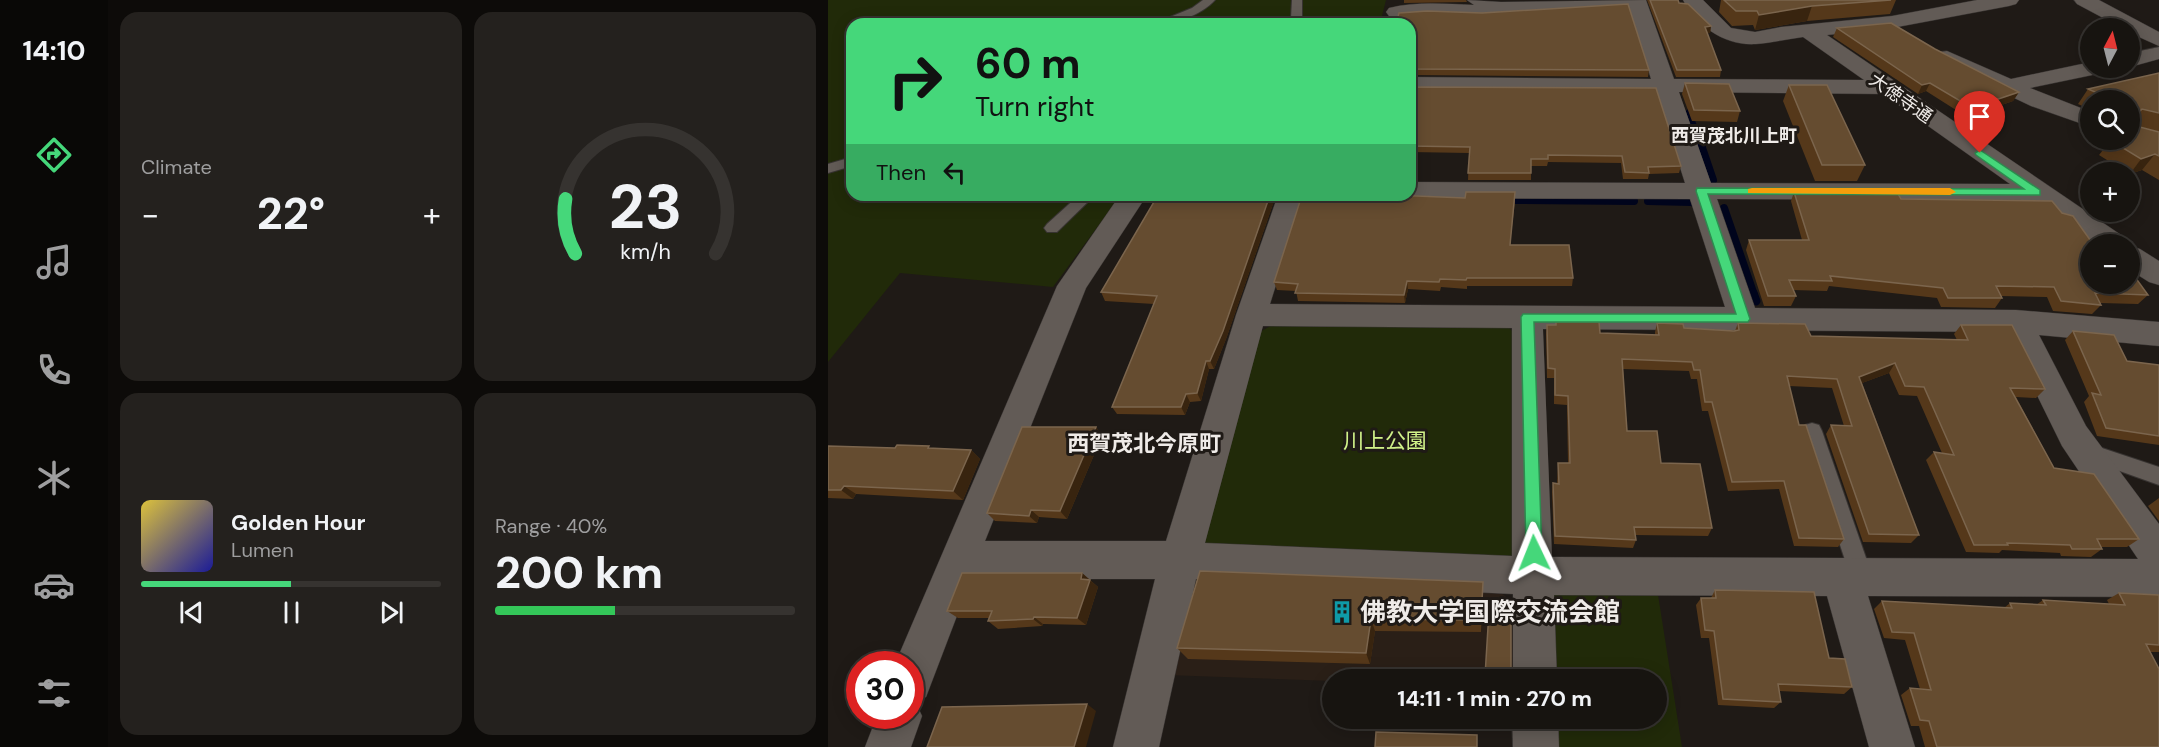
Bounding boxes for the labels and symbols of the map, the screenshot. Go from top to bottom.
north arrow [2080,18,2140,78]
street label: 大徳寺通 [1865,68,1937,128]
pin [1954,91,2005,153]
district label: 西賀茂北川上町 [1671,124,1797,148]
park label: 川上公園 [1343,427,1427,455]
district label: 西賀茂北今原町 [1067,429,1221,458]
position arrow [1502,521,1566,585]
place label: 佛教大学国際交流会館 [1360,595,1620,629]
building icon: 佛教大学国際交流会館 [1329,599,1355,625]
speed limit sign: 30 [846,651,924,729]

